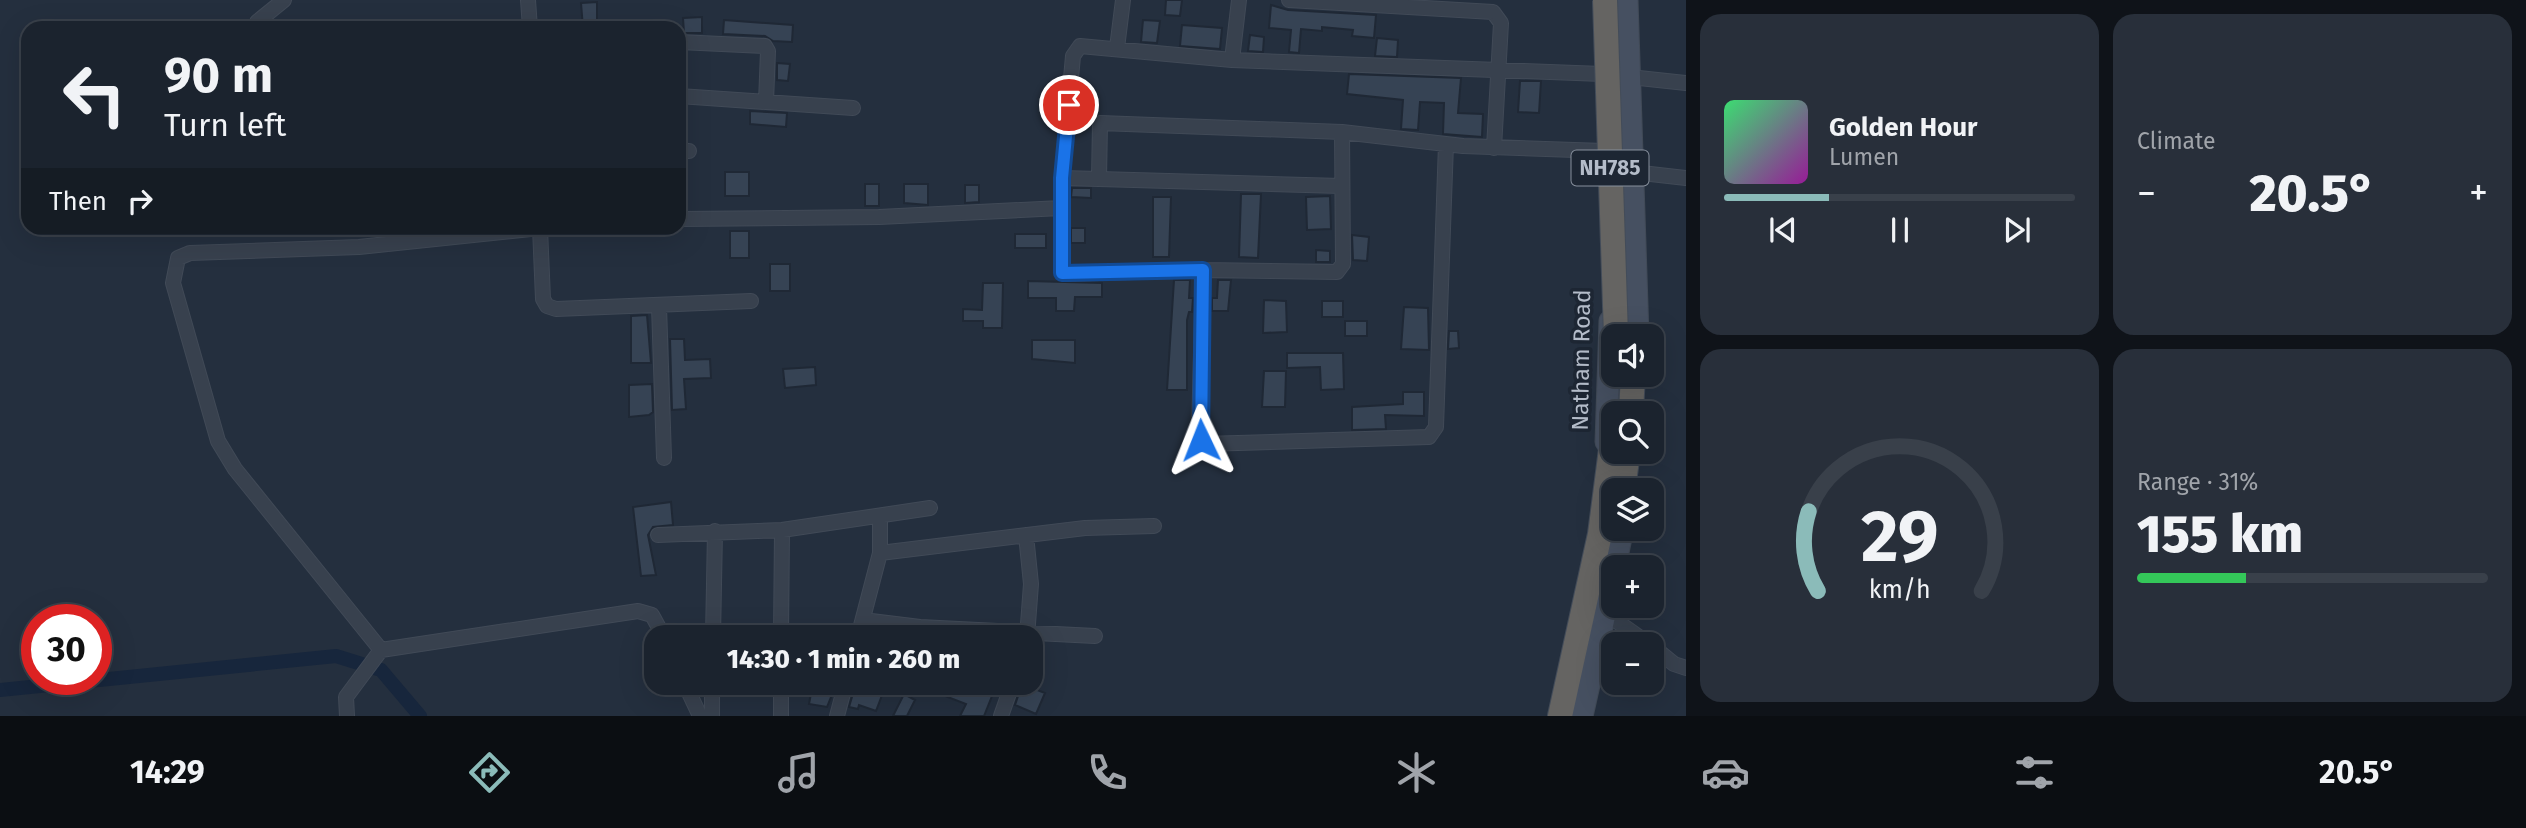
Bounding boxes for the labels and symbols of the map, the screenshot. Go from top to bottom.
pin [1039,75,1099,135]
road number: NH785 [1572,150,1648,186]
street label: Natham Road [1566,289,1596,431]
position arrow [1164,403,1238,477]
speed limit sign: 30 [21,604,112,695]

